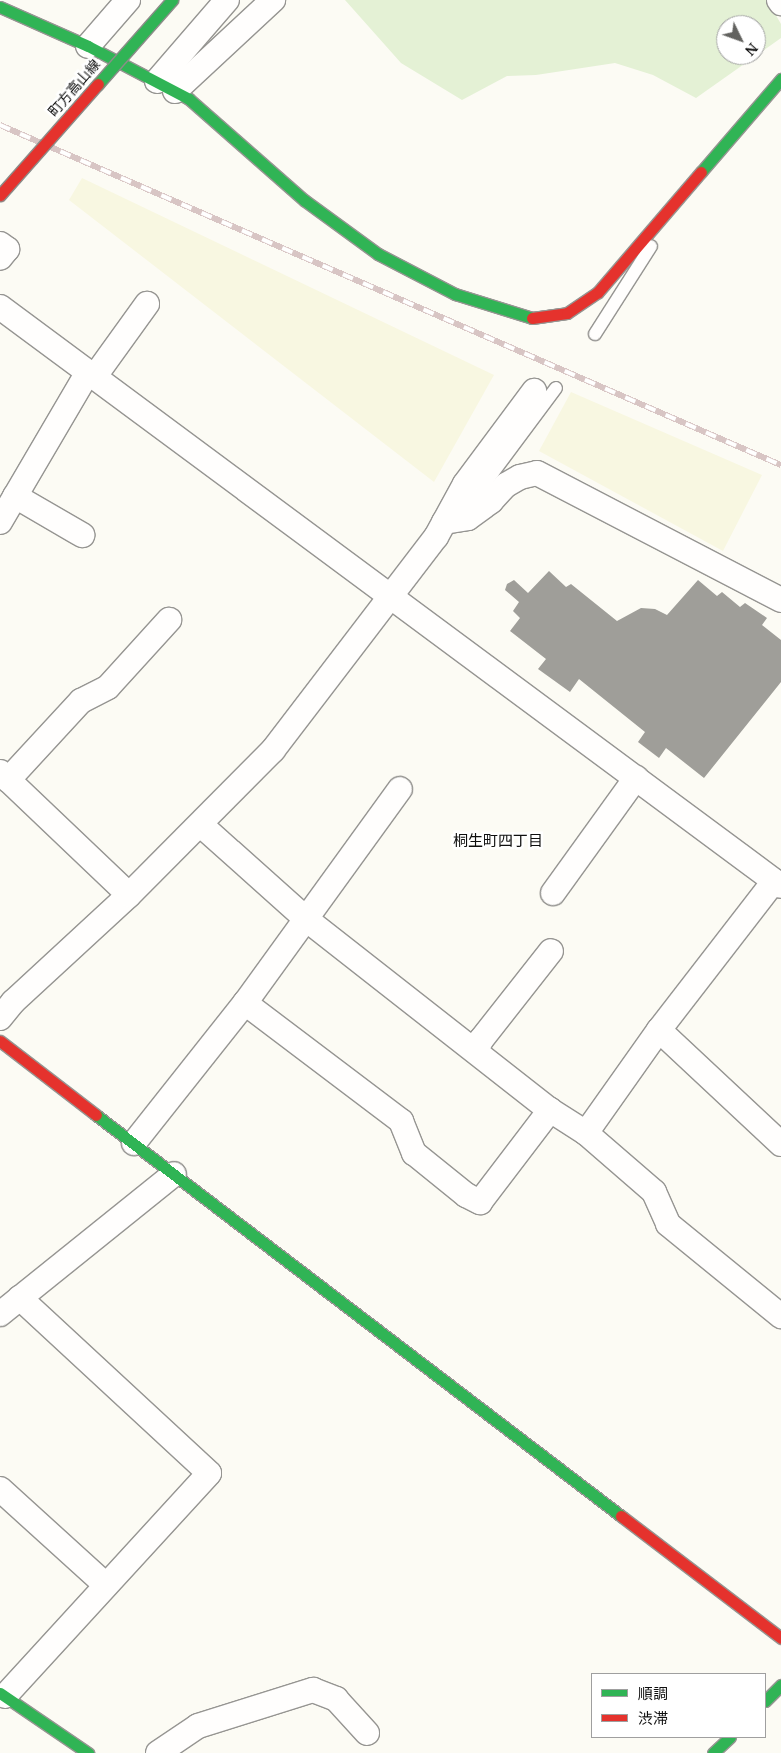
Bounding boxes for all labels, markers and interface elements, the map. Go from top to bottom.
north arrow [716,15,766,65]
text: N [741,39,763,60]
street label: 町方高山線 [45,56,103,120]
district label: 桐生町四丁目 [453,832,543,850]
legend [591,1673,766,1738]
text: 順調 [638,1683,668,1703]
text: 渋滞 [638,1708,668,1728]

